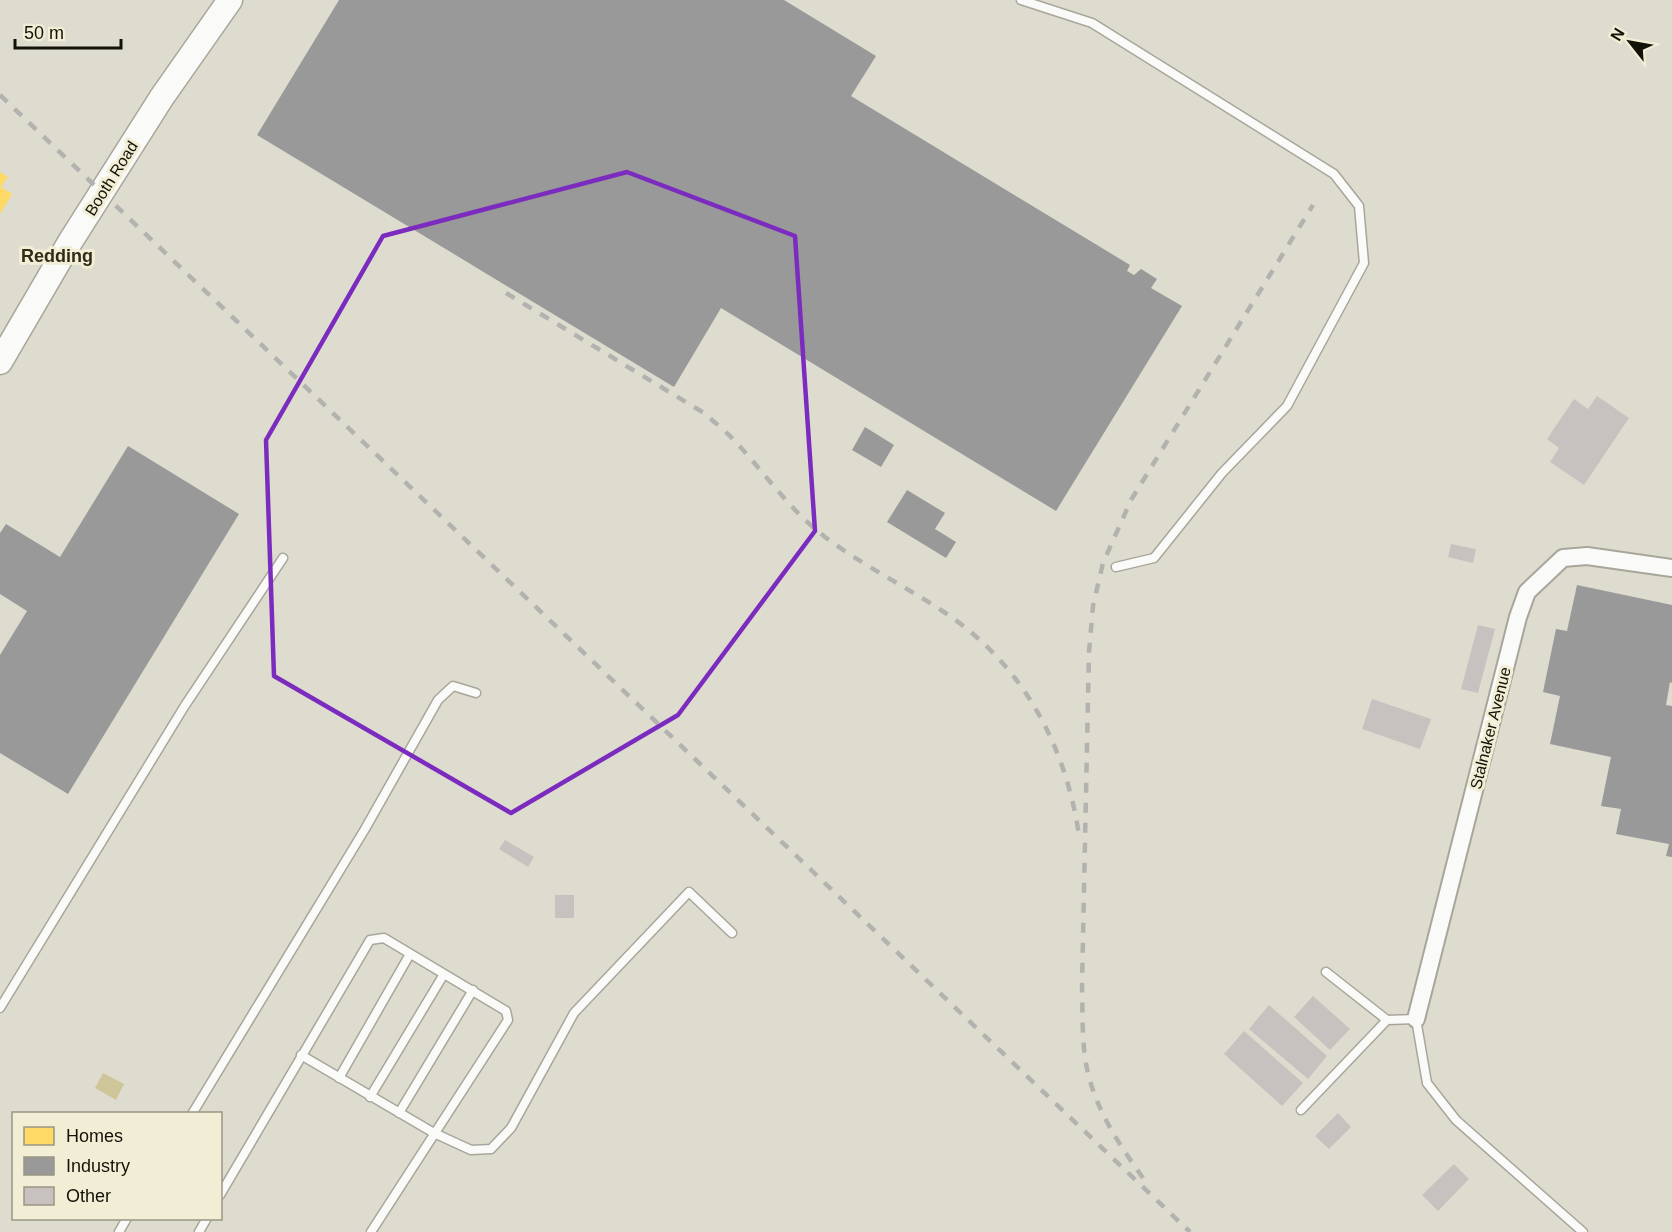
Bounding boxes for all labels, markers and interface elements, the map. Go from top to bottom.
scale bar [15,12,122,50]
north arrow [1600,12,1660,72]
text: 50 m [24,23,64,43]
text: N [1607,25,1628,44]
street label: Booth Road [82,138,141,219]
district label: Redding [21,246,93,266]
street label: Stalnaker Avenue [1467,665,1514,791]
legend [12,1112,222,1220]
text: Homes [66,1126,123,1146]
text: Industry [66,1156,130,1176]
text: Other [66,1186,111,1206]

